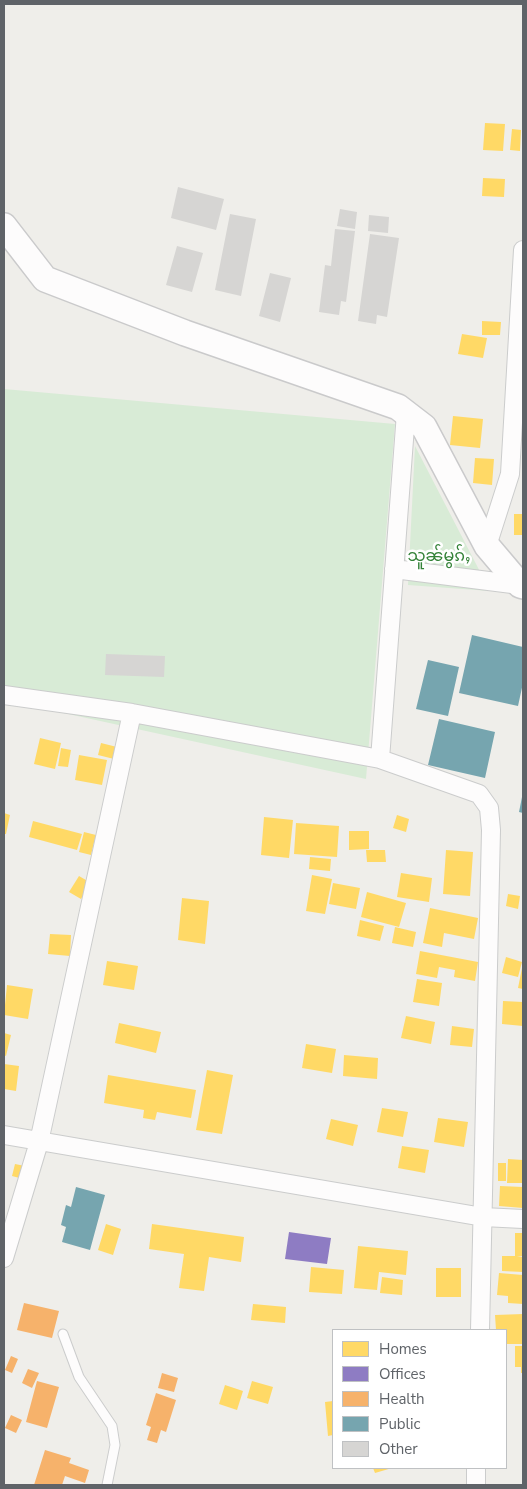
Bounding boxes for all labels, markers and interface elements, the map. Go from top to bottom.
park label: သူၼ်မွၵ်ႇ [407,547,471,567]
legend [332,1329,507,1469]
text: Homes [379,1339,427,1359]
text: Offices [379,1364,426,1384]
text: Health [379,1389,424,1409]
text: Public [379,1414,420,1434]
text: Other [379,1439,418,1459]

